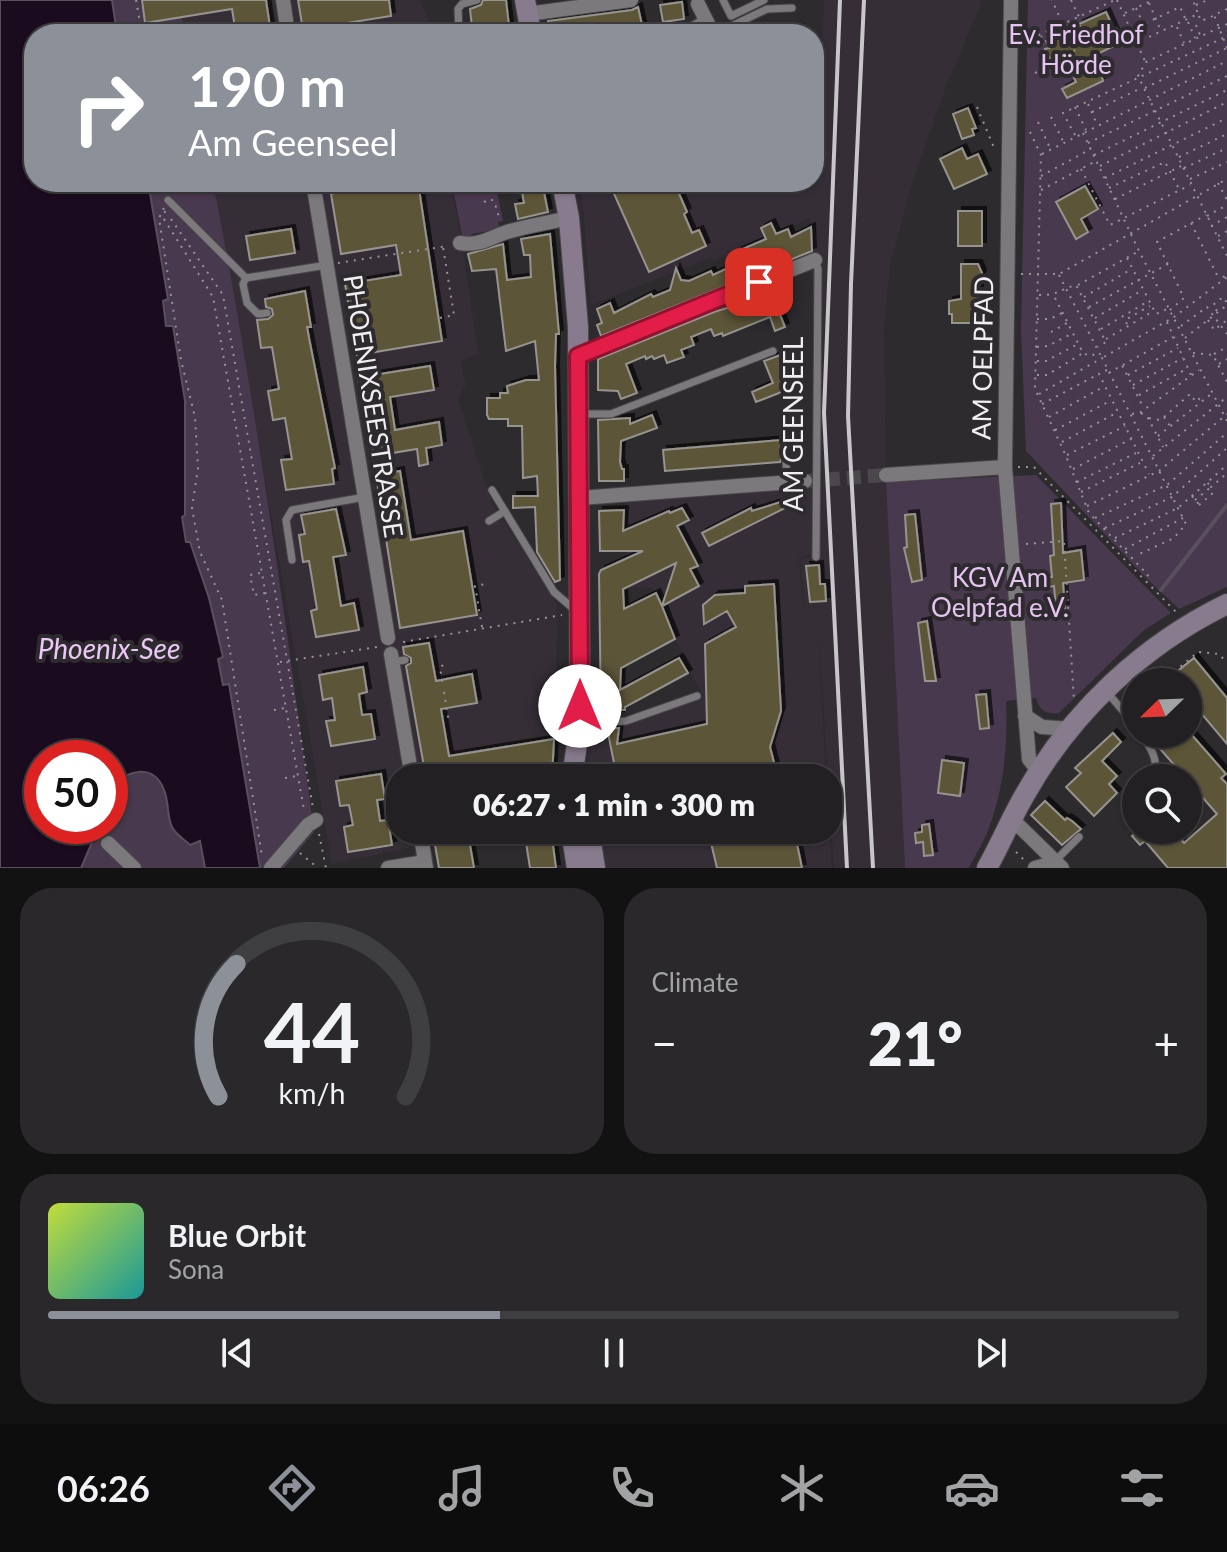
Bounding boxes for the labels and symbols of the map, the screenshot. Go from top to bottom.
park label: Ev. Friedhof Hörde [1008,18,1144,80]
pin [725,248,793,316]
street label: PHOENIXSEESTRASSE [337,272,411,540]
street label: AM OELPFAD [965,276,999,440]
street label: AM GEENSEEL [777,337,809,511]
park label: KGV Am Oelpfad e.V. [931,561,1069,623]
water label: Phoenix-See [38,631,180,665]
position arrow [538,664,622,748]
north arrow [1122,668,1202,748]
speed limit sign: 50 [24,740,128,844]

